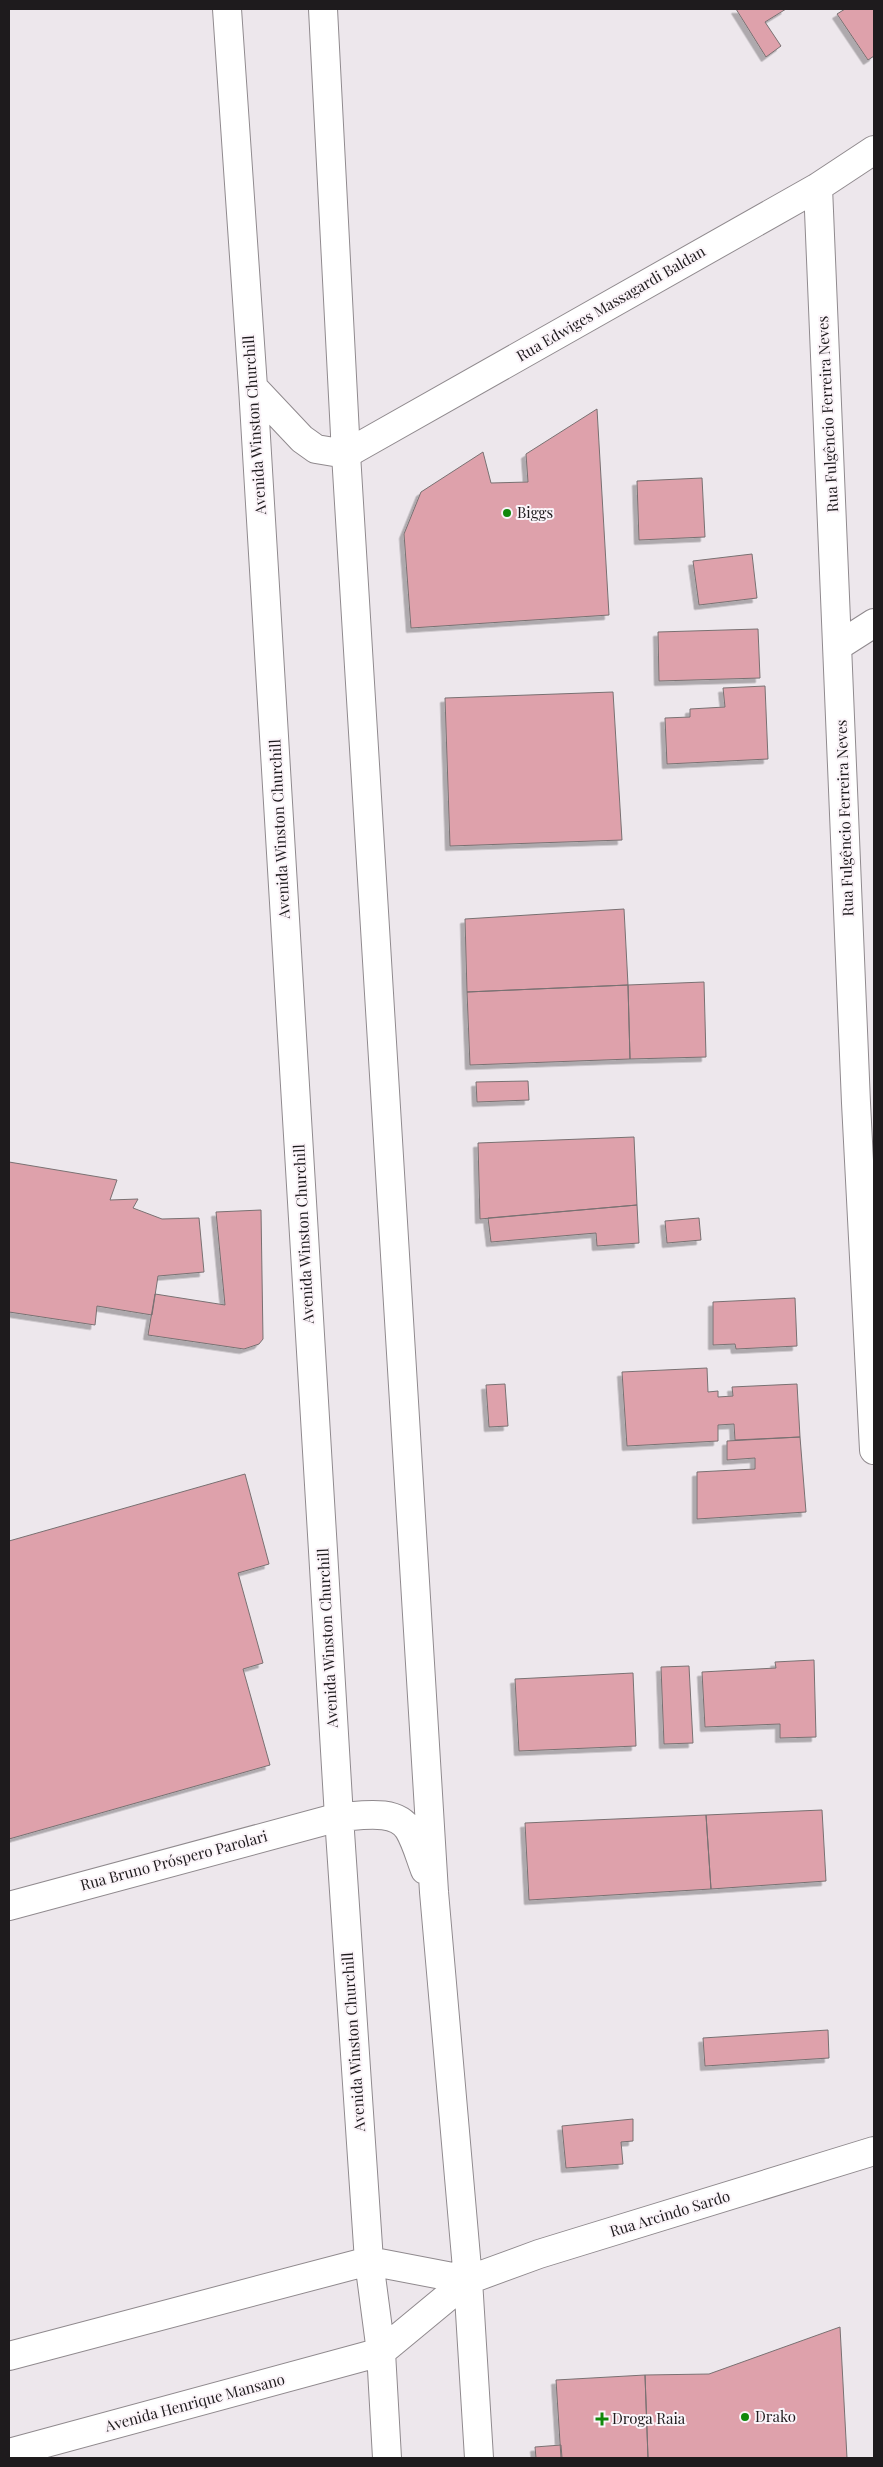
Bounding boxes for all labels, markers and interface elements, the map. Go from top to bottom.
street label: Rua Edwiges Massagardi Baldan [512,241,709,366]
street label: Rua Fulgêncio Ferreira Neves [812,315,842,513]
street label: Avenida Winston Churchill [238,335,270,516]
place label: Biggs [517,502,553,522]
marker: Biggs [501,507,513,519]
street label: Rua Fulgêncio Ferreira Neves [831,719,857,917]
street label: Avenida Winston Churchill [264,739,294,920]
street label: Avenida Winston Churchill [288,1144,318,1325]
street label: Avenida Winston Churchill [312,1548,342,1729]
street label: Rua Bruno Próspero Parolari [78,1825,270,1895]
street label: Avenida Winston Churchill [337,1952,369,2133]
street label: Rua Arcindo Sardo [607,2185,732,2241]
street label: Avenida Henrique Mansano [102,2368,287,2436]
place label: Drako [755,2406,796,2426]
place label: Droga Raia [612,2408,686,2428]
marker: Drako [739,2411,751,2423]
marker: Droga Raia [596,2413,608,2425]

